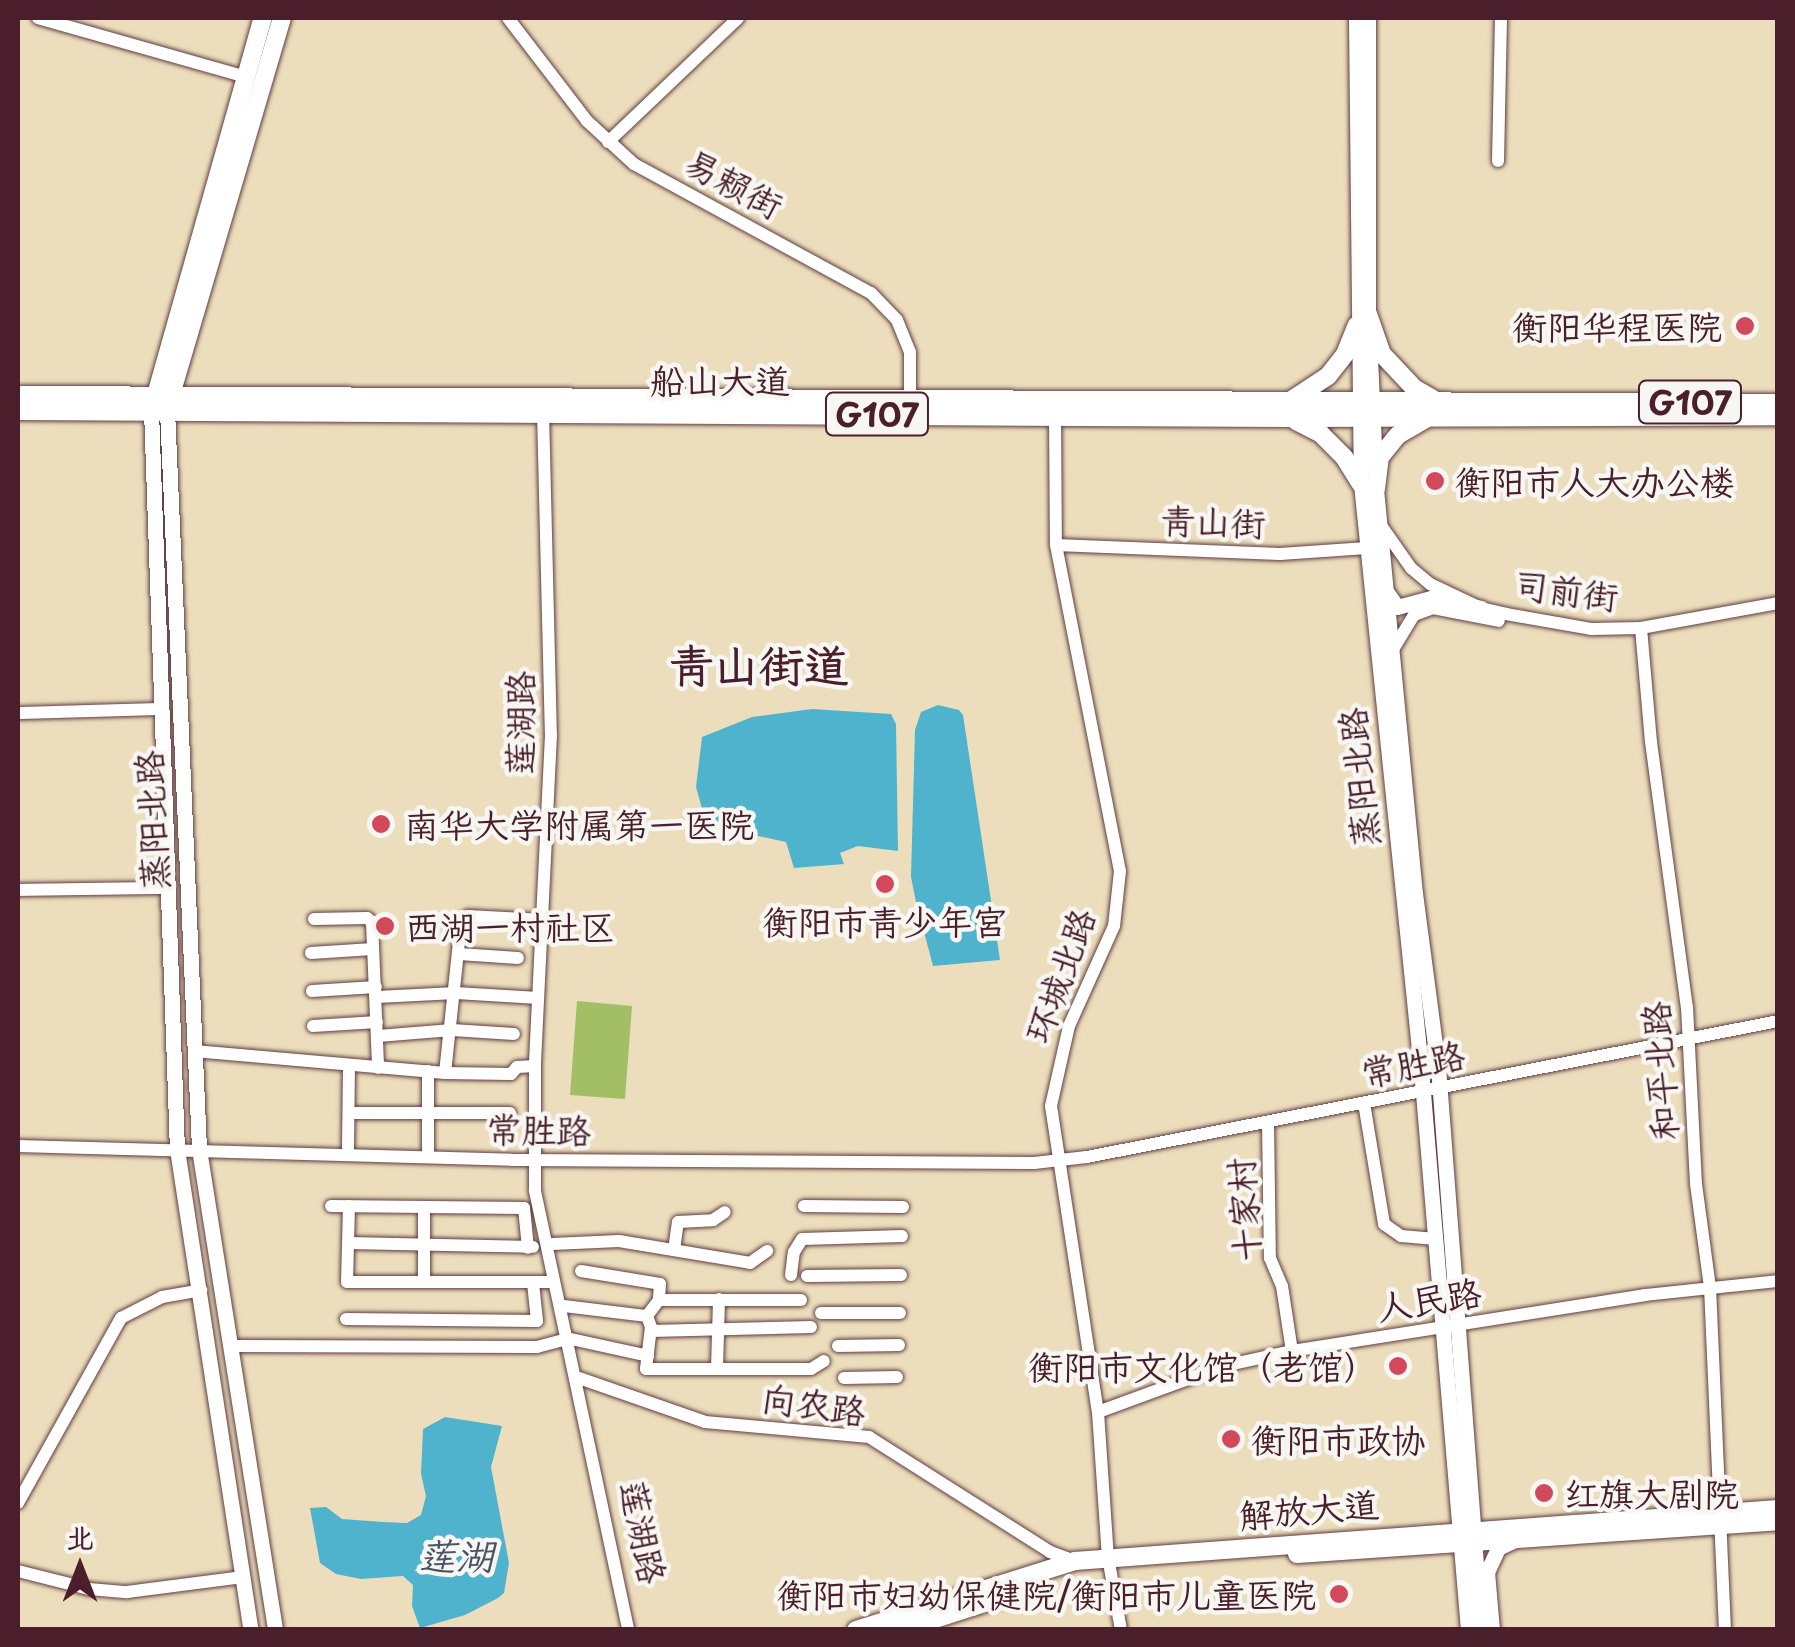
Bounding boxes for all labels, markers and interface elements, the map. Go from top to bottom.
street label: 易赖街 [678,140,790,226]
place label: 衡阳华程医院 [1512,305,1722,347]
marker: 衡阳华程医院 [1732,313,1758,339]
street label: 船山大道 [650,359,790,401]
road number: G107 [1638,375,1742,429]
road number: G107 [824,387,930,441]
place label: 衡阳市人大办公楼 [1455,460,1735,502]
marker: 衡阳市人大办公楼 [1424,470,1446,492]
street label: 青山街 [1160,498,1266,544]
street label: 司前街 [1511,563,1621,617]
district label: 青山街道 [669,637,849,691]
street label: 莲湖路 [498,671,540,775]
street label: 蒸阳北路 [1330,705,1386,849]
street label: 蒸阳北路 [126,749,176,891]
place label: 南华大学附属第一医院 [404,803,754,845]
marker: 南华大学附属第一医院 [368,811,394,837]
marker: 衡阳市青少年宫 [874,873,896,895]
place label: 衡阳市青少年宫 [763,900,1007,942]
street label: 环城北路 [1015,902,1103,1048]
place label: 西湖一村社区 [405,905,615,947]
marker: 西湖一村社区 [374,915,396,937]
street label: 和平北路 [1633,1000,1685,1142]
street label: 常胜路 [1357,1032,1469,1094]
street label: 常胜路 [486,1107,592,1151]
street label: 十家村 [1218,1156,1268,1264]
street label: 人民路 [1374,1270,1484,1328]
place label: 衡阳市文化馆（老馆） [1028,1345,1378,1387]
marker: 衡阳市文化馆（老馆） [1387,1355,1409,1377]
street label: 向农路 [759,1376,869,1432]
place label: 衡阳市政协 [1251,1418,1426,1460]
marker: 衡阳市政协 [1220,1428,1242,1450]
place label: 红旗大剧院 [1564,1472,1739,1514]
street label: 莲湖路 [613,1476,675,1588]
street label: 解放大道 [1237,1482,1381,1536]
marker: 红旗大剧院 [1533,1482,1555,1504]
text: 北 [66,1515,94,1558]
north arrow [30,1517,130,1617]
water label: 莲湖 [418,1532,494,1578]
place label: 衡阳市妇幼保健院/衡阳市儿童医院 [777,1573,1316,1615]
marker: 衡阳市妇幼保健院/衡阳市儿童医院 [1326,1581,1352,1607]

